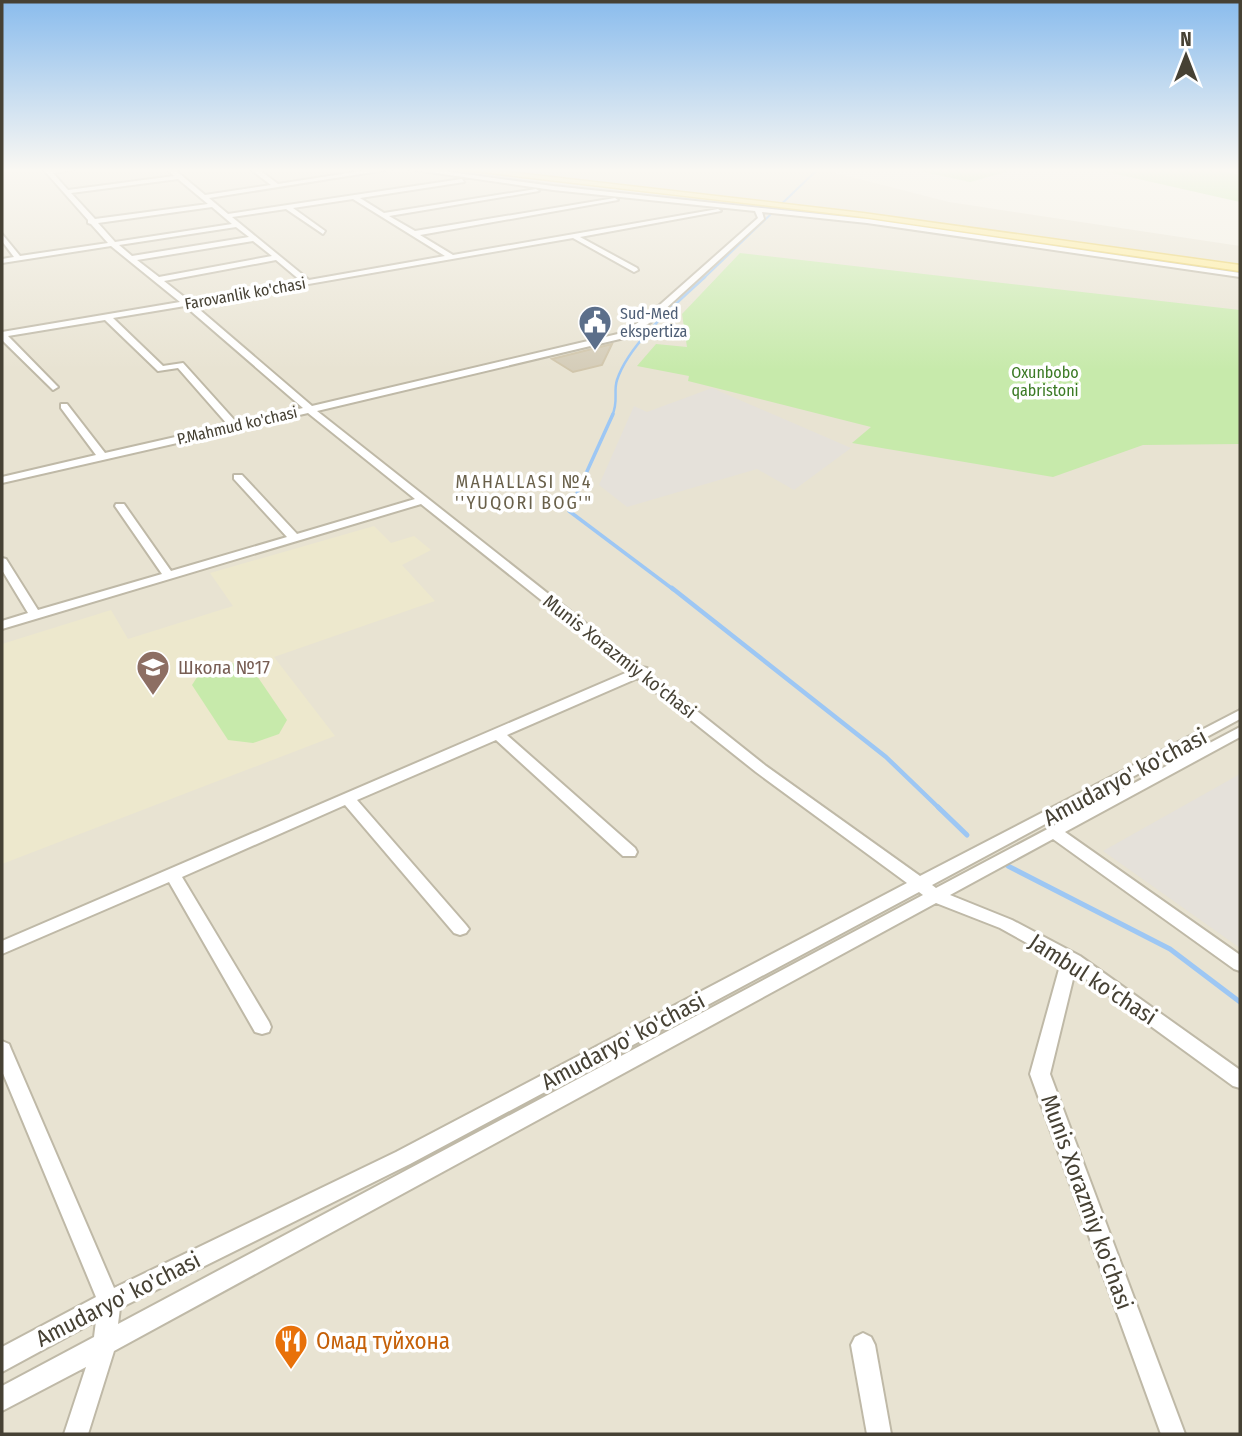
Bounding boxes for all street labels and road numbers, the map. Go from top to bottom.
street label: Farovanlik ko'chasi [183,273,307,313]
street label: P.Mahmud ko'chasi [175,402,299,449]
street label: Munis Xorazmiy ko'chasi [539,590,701,723]
street label: Amudaryo' ko'chasi [1039,722,1211,832]
street label: Jambul ko'chasi [1024,927,1162,1031]
street label: Amudaryo' ko'chasi [537,986,709,1096]
street label: Munis Xorazmiy ko'chasi [1035,1091,1139,1313]
street label: Amudaryo' ko'chasi [31,1245,205,1353]

